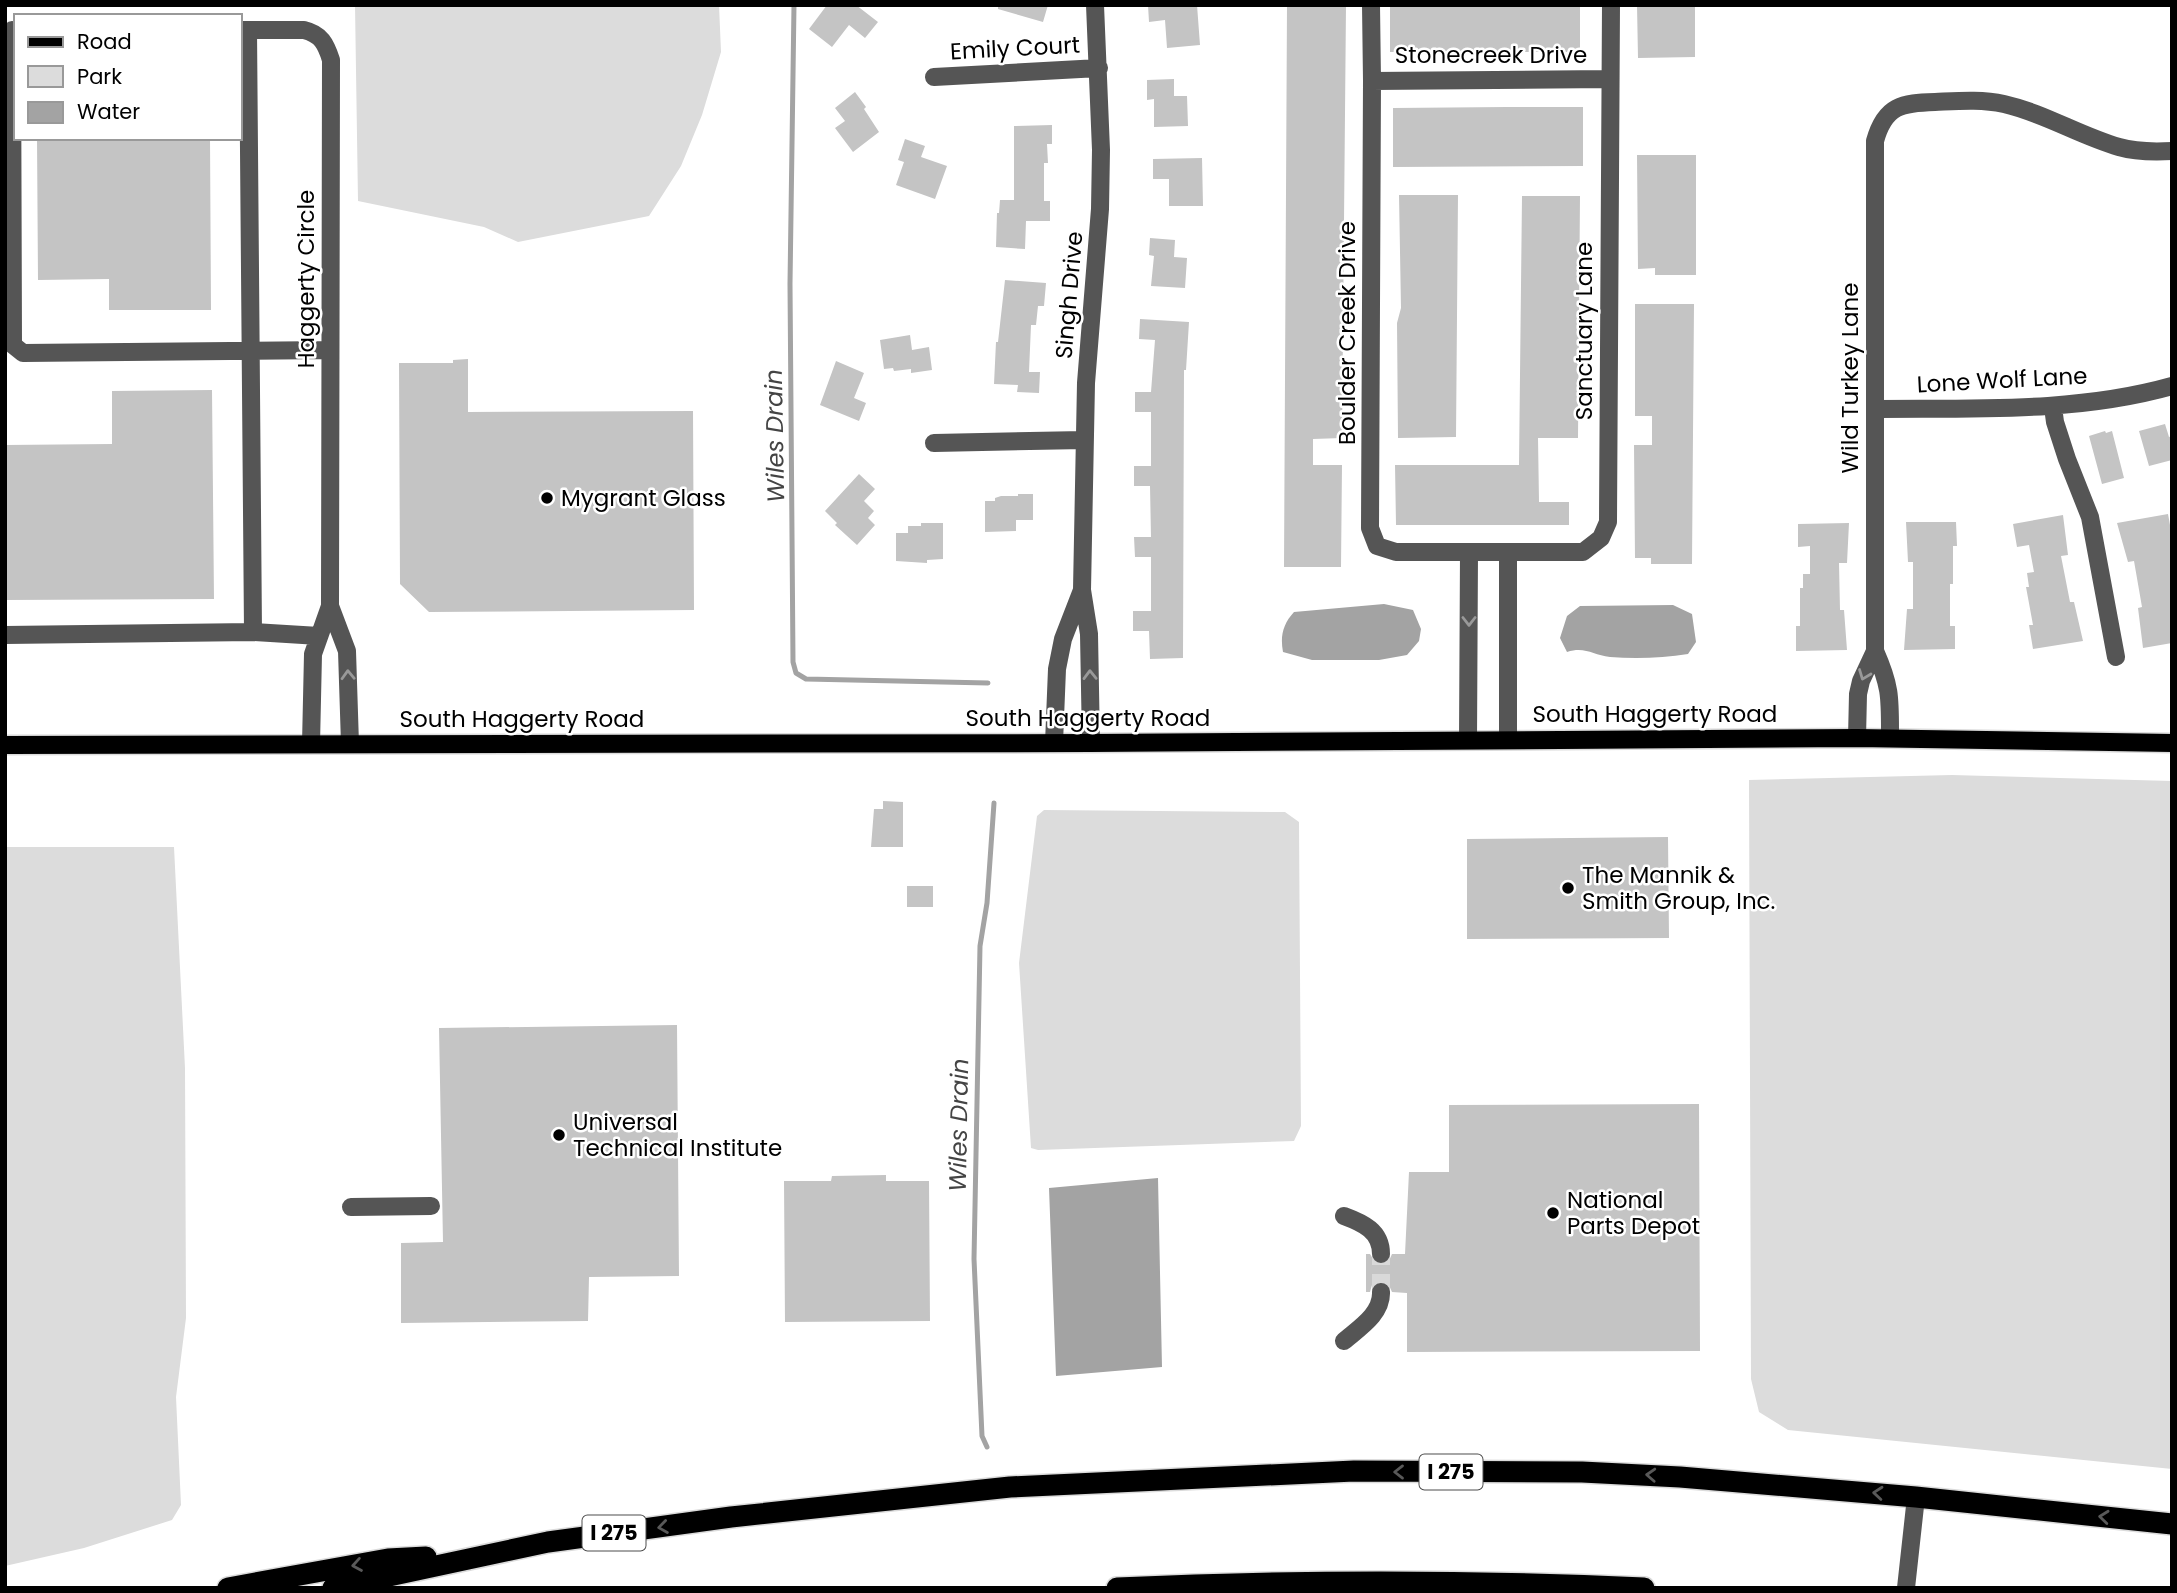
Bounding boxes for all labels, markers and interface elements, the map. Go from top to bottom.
legend [14,14,242,140]
text: Road [77,27,132,56]
street label: Emily Court [949,29,1081,67]
street label: Stonecreek Drive [1395,39,1587,71]
text: Park [77,62,122,91]
text: Water [77,97,140,126]
street label: Haggerty Circle [290,190,322,368]
street label: Boulder Creek Drive [1331,221,1363,445]
street label: Singh Drive [1047,230,1091,360]
street label: Sanctuary Lane [1568,242,1600,420]
street label: Wild Turkey Lane [1834,283,1866,473]
street label: Lone Wolf Lane [1916,360,2088,400]
water label: Wiles Drain [757,369,792,503]
place label: Mygrant Glass [561,482,726,514]
marker: Mygrant Glass [539,490,555,506]
one-way arrow [1461,616,1477,627]
one-way arrow [1082,669,1098,680]
one-way arrow [1858,669,1872,681]
one-way arrow [340,670,356,680]
street label: South Haggerty Road [1533,698,1777,730]
street label: South Haggerty Road [966,702,1210,734]
street label: South Haggerty Road [400,703,644,735]
place label: The Mannik & Smith Group, Inc. [1582,859,1775,917]
marker: The Mannik & Smith Group, Inc. [1560,880,1576,896]
water label: Wiles Drain [941,1058,976,1192]
place label: Universal Technical Institute [573,1106,782,1164]
marker: Universal Technical Institute [551,1127,567,1143]
place label: National Parts Depot [1567,1184,1700,1242]
marker: National Parts Depot [1545,1205,1561,1221]
road number: I 275 [1420,1454,1482,1490]
one-way arrow [1393,1464,1404,1479]
one-way arrow [1645,1468,1656,1483]
one-way arrow [1872,1486,1883,1501]
one-way arrow [2098,1509,2110,1524]
road number: I 275 [582,1516,646,1550]
one-way arrow [657,1519,669,1534]
one-way arrow [351,1556,363,1571]

